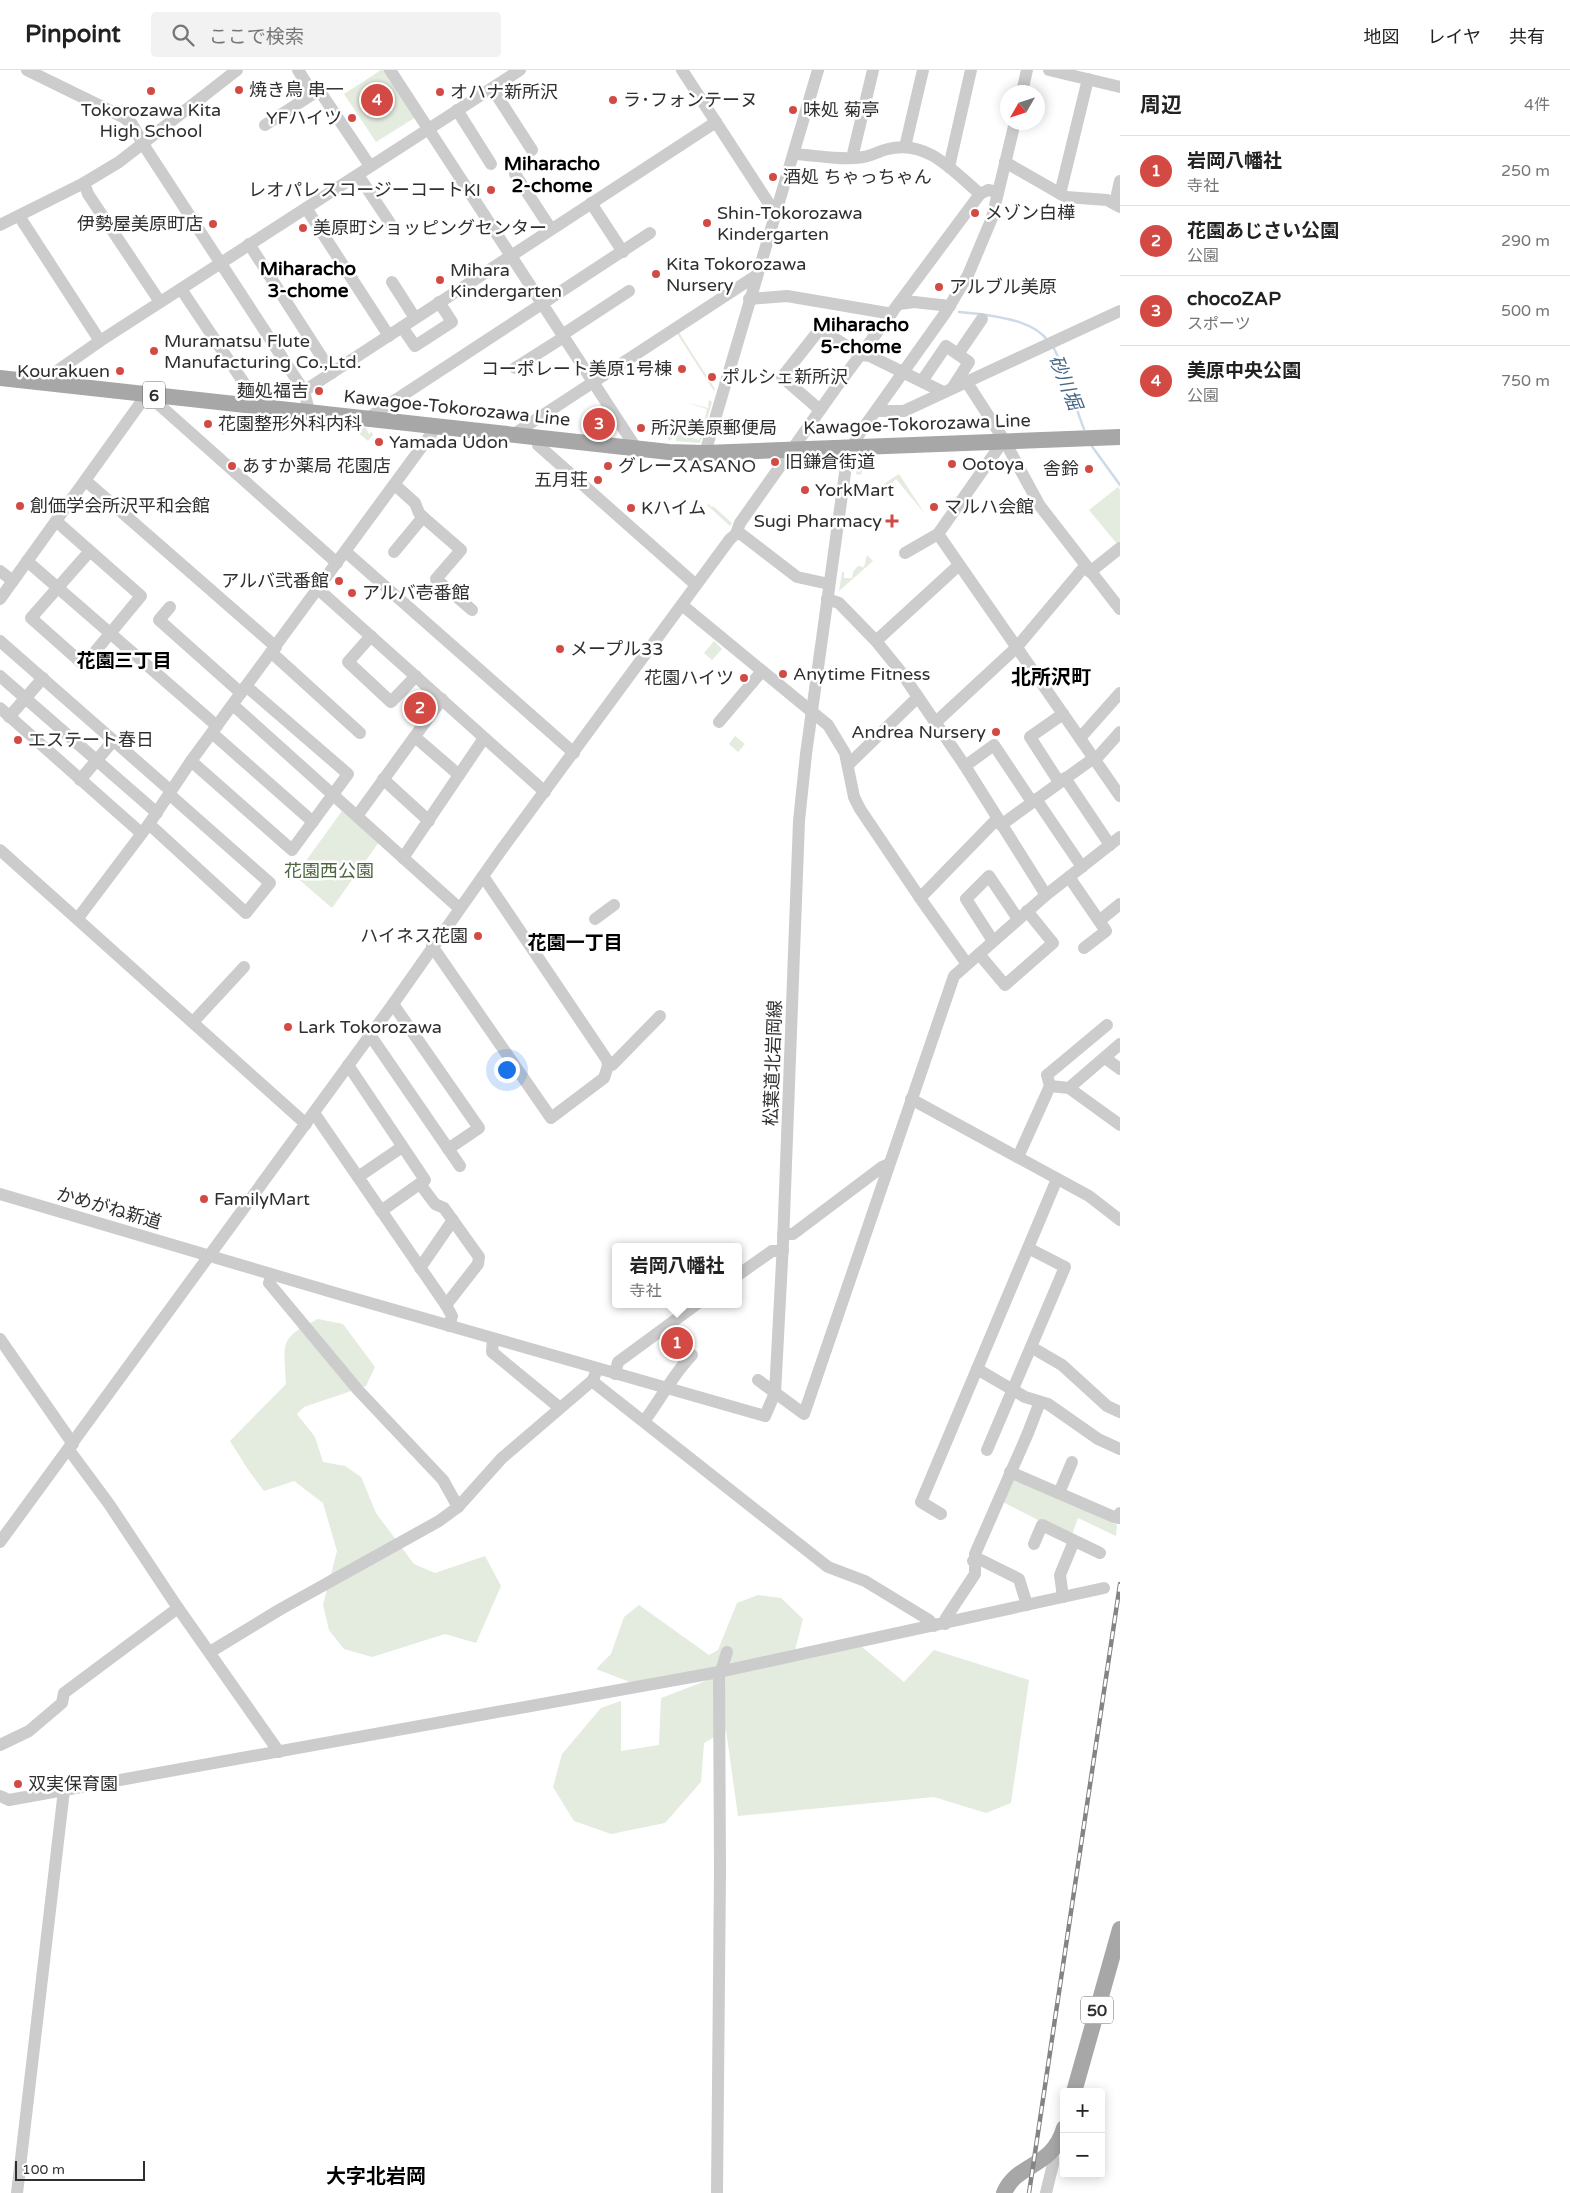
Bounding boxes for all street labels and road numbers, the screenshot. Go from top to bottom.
road number: 6 [143,382,165,408]
street label: Kawagoe-Tokorozawa Line [343,385,571,431]
street label: Kawagoe-Tokorozawa Line [803,409,1031,439]
street label: 松葉道北岩岡線 [760,1000,786,1126]
street label: かめがね新道 [54,1183,164,1233]
road number: 50 [1081,1996,1113,2024]

